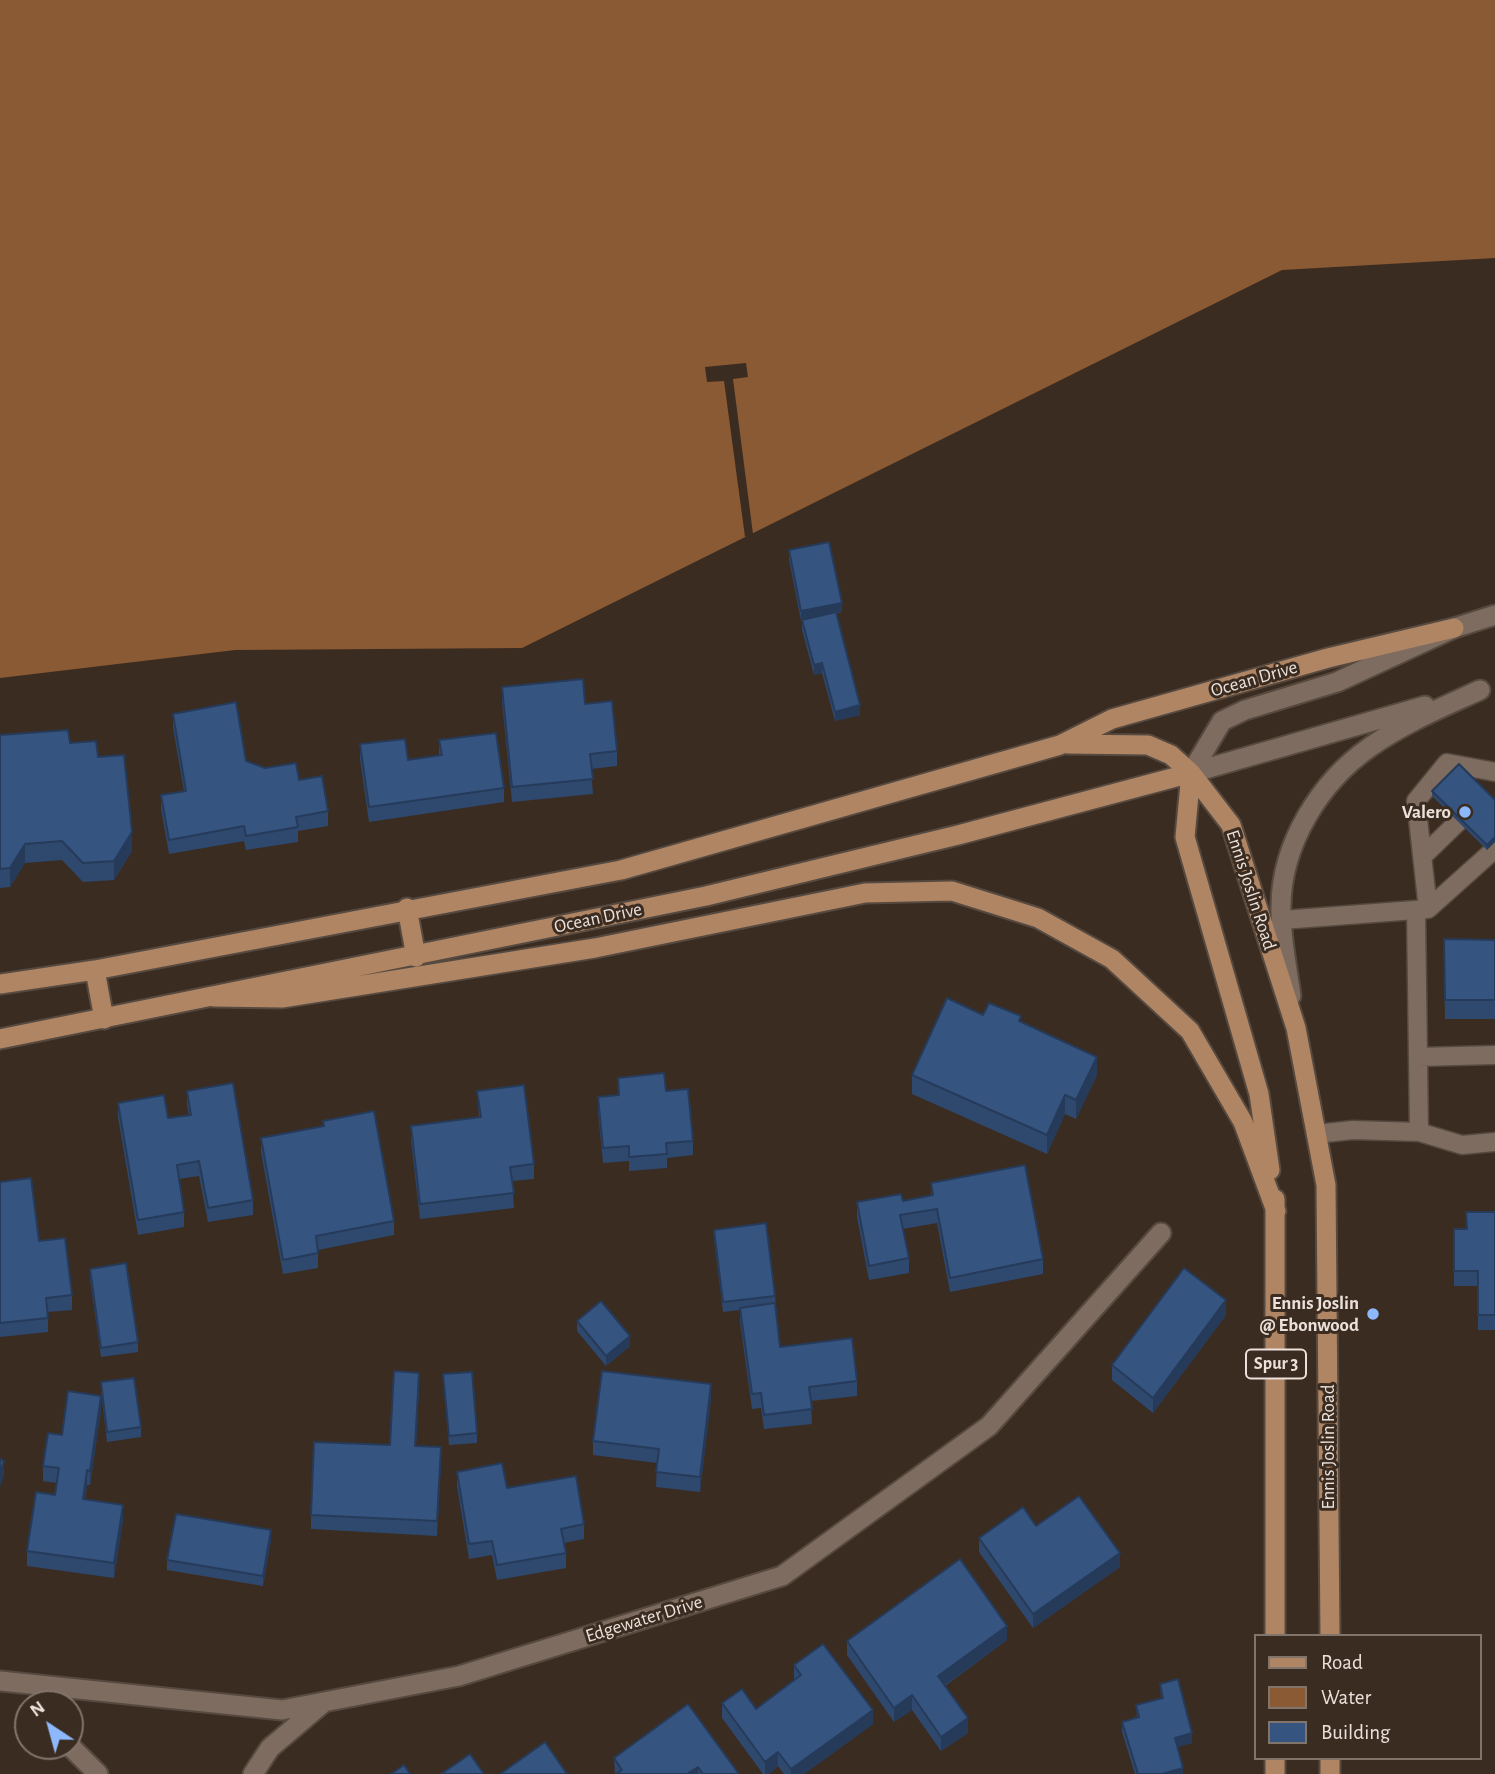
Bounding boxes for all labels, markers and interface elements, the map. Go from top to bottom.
street label: Ocean Drive [1208,656,1300,702]
place label: Valero [1402,801,1451,823]
marker: Valero [1457,804,1473,820]
street label: Ennis Joslin Road [1221,827,1281,953]
street label: Ocean Drive [552,898,644,938]
place label: Ennis Joslin @ Ebonwood [1259,1292,1359,1336]
marker: Ennis Joslin @ Ebonwood [1365,1306,1381,1322]
road number: Spur 3 [1246,1350,1306,1378]
street label: Ennis Joslin Road [1317,1384,1339,1510]
street label: Edgewater Drive [583,1590,705,1648]
legend [1254,1634,1481,1760]
text: Road [1321,1652,1363,1673]
text: Water [1321,1687,1371,1708]
north arrow [14,1690,84,1760]
text: N [27,1698,48,1721]
text: Building [1321,1722,1390,1743]

